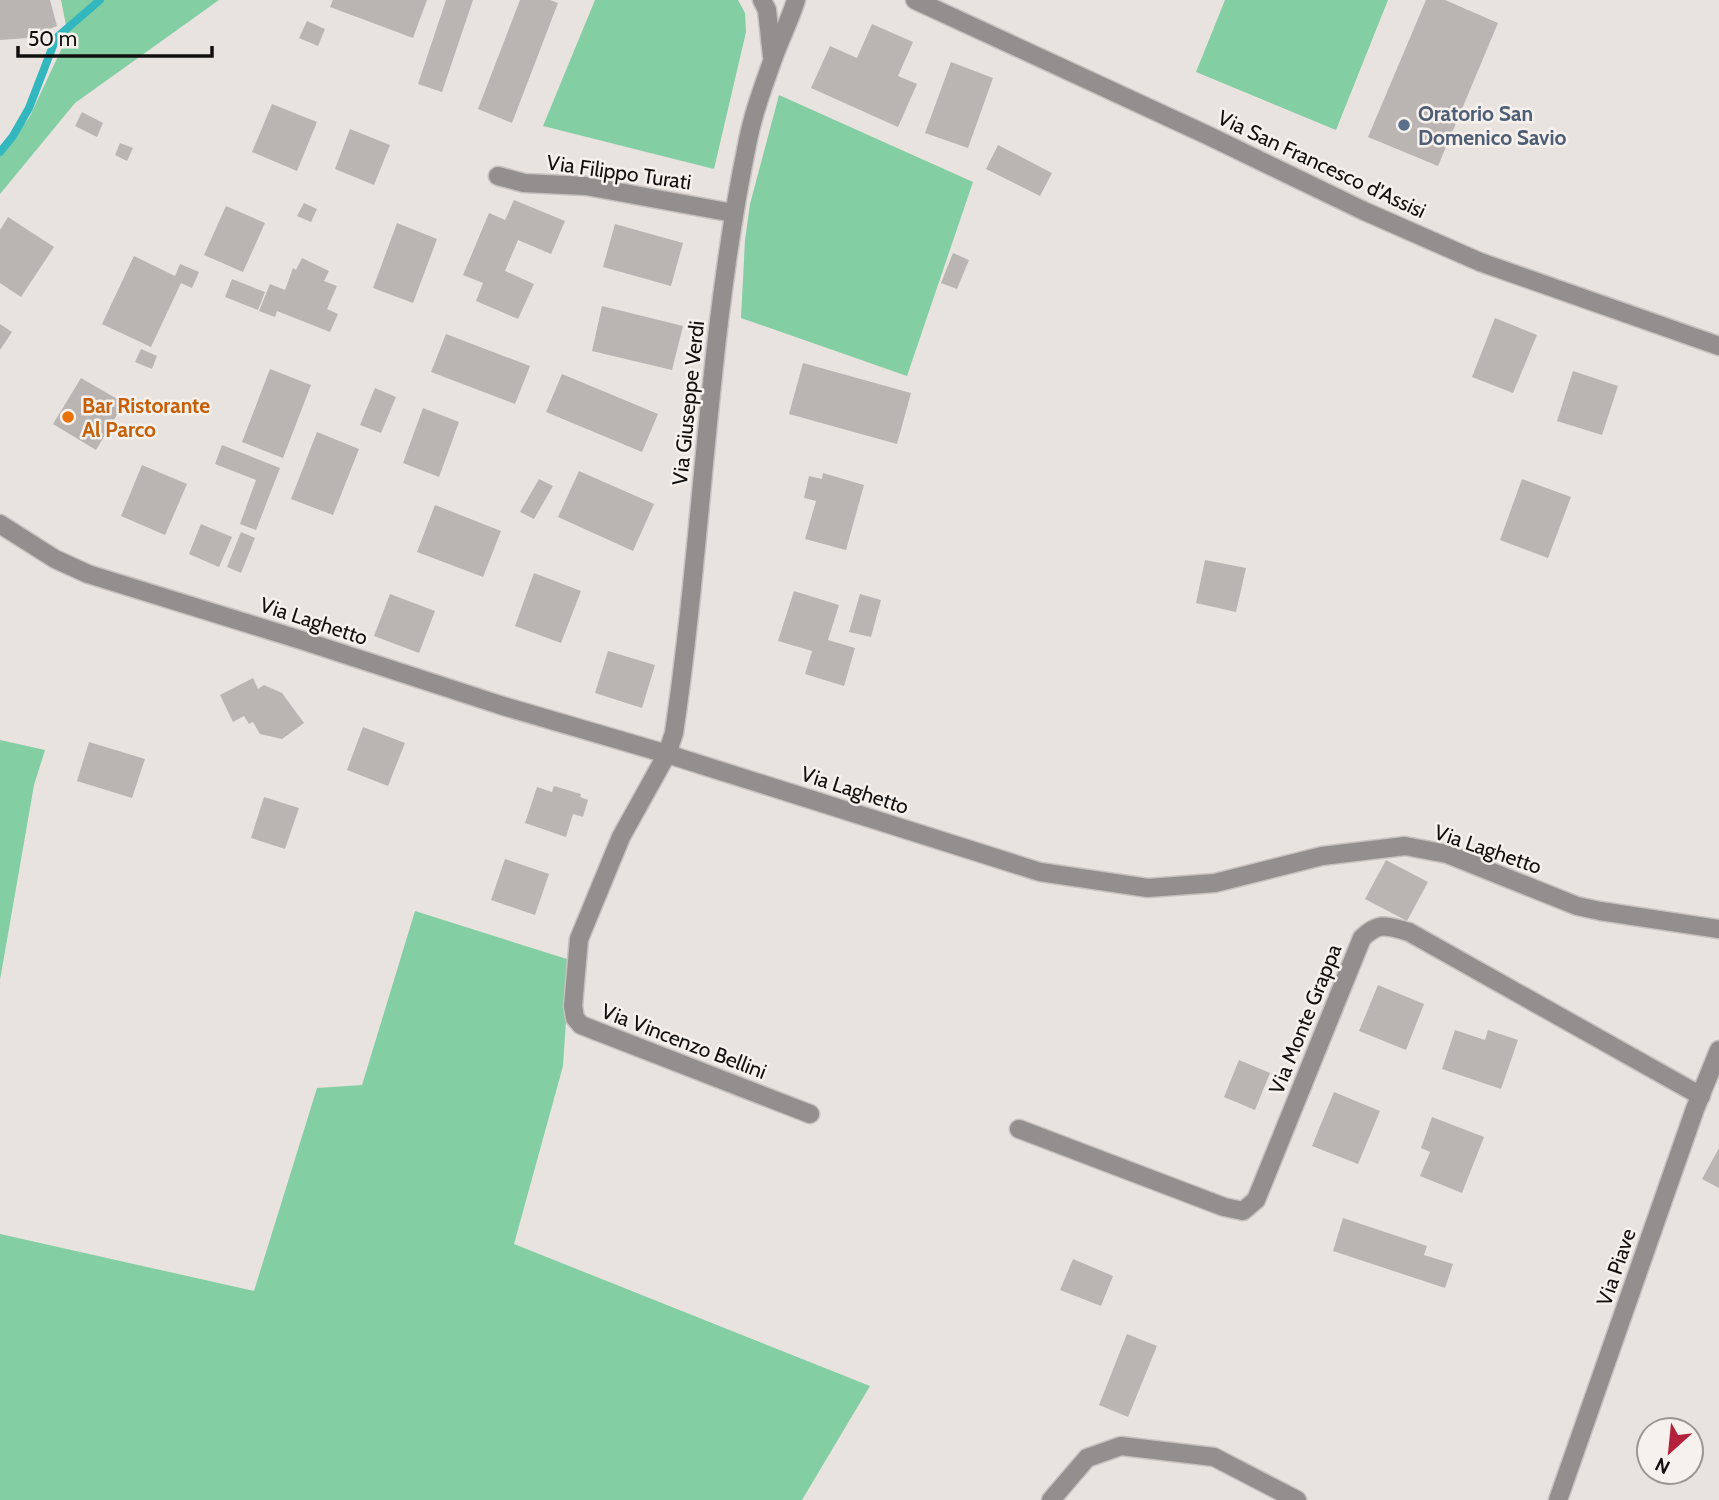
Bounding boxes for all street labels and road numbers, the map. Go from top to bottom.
street label: Via San Francesco d'Assisi [1214,105,1430,223]
street label: Via Filippo Turati [545,149,693,195]
street label: Via Giuseppe Verdi [667,319,709,487]
street label: Via Laghetto [257,592,371,650]
street label: Via Laghetto [798,761,912,819]
street label: Via Laghetto [1431,819,1545,879]
street label: Via Monte Grappa [1264,940,1346,1098]
street label: Via Vincenzo Bellini [598,998,770,1084]
street label: Via Piave [1591,1225,1641,1309]

